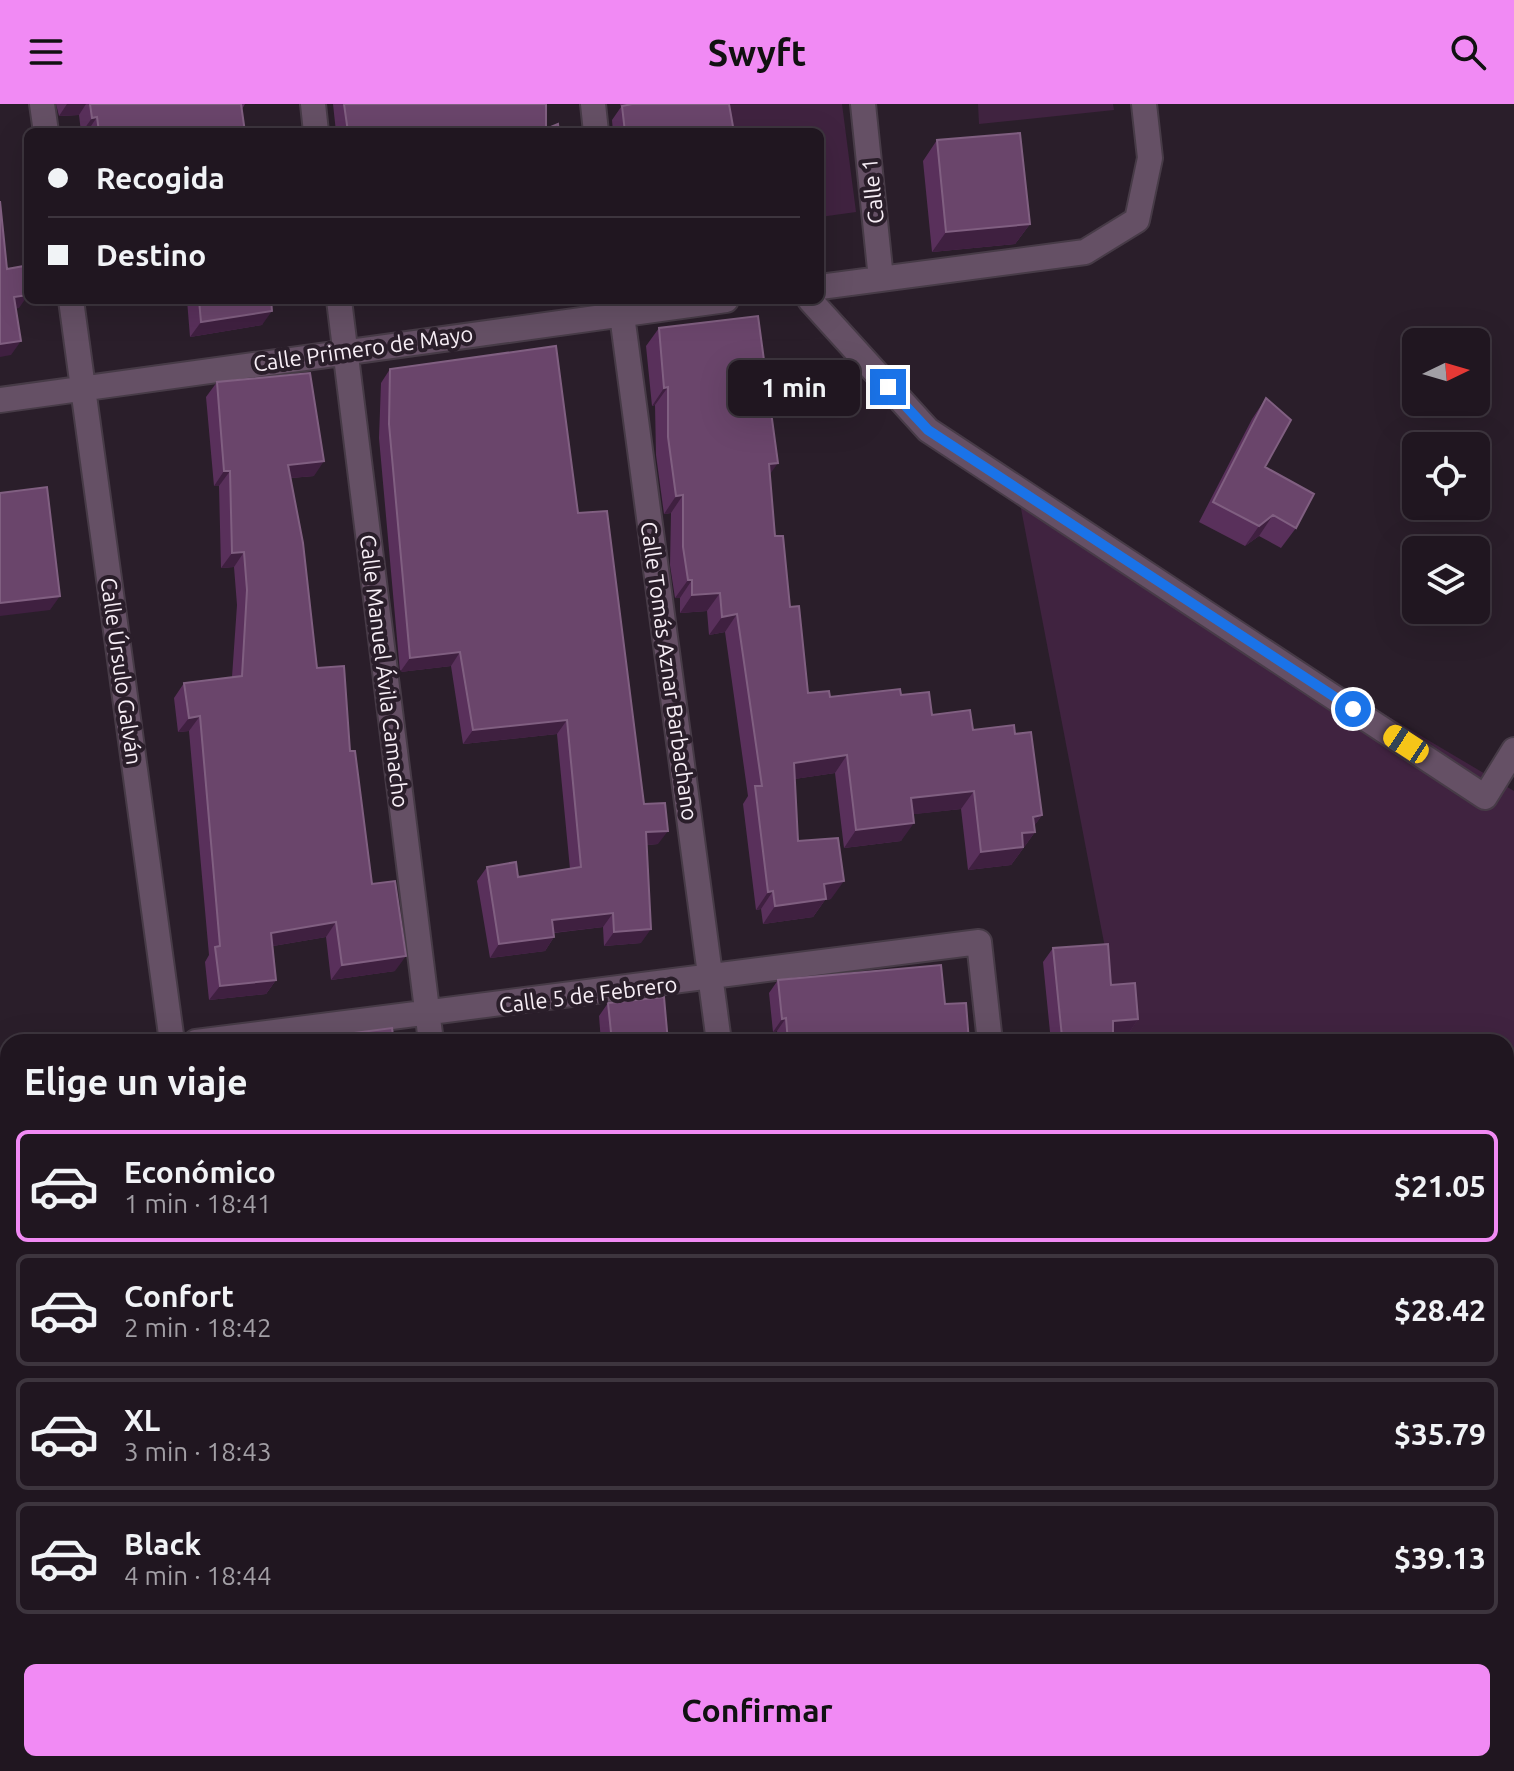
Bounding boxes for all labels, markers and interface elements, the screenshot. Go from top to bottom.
icon: menu [24,30,68,74]
icon: search [1446,30,1490,74]
text: Swyft [708,32,806,73]
street label: Calle 1 [856,157,888,225]
text: Recogida [96,161,225,195]
text: Destino [96,238,206,272]
street label: Calle Primero de Mayo [252,320,474,376]
north arrow [1402,328,1490,416]
map controls [1402,328,1490,624]
callout: 1 min [728,359,860,415]
route end [870,369,906,405]
text: 1 min [761,373,827,402]
button: locate [1402,432,1490,520]
street label: Calle Tomás Aznar Barbachano [637,520,703,822]
street label: Calle Manuel Ávila Camacho [356,533,415,809]
button: layers [1402,536,1490,624]
street label: Calle Úrsulo Galván [96,576,149,766]
route start [1335,691,1371,727]
car [1379,721,1433,767]
street label: Calle 5 de Febrero [498,971,678,1017]
text: Elige un viaje [24,1061,248,1102]
icon: car [28,1150,100,1222]
text: Económico [124,1155,276,1189]
text: $21.05 [1394,1169,1486,1203]
text: 1 min · 18:41 [124,1189,272,1218]
icon: car [28,1274,100,1346]
text: Confort [124,1279,234,1313]
text: $28.42 [1394,1293,1486,1327]
text: 2 min · 18:42 [124,1313,272,1342]
icon: car [28,1398,100,1470]
text: XL [124,1403,160,1437]
text: $35.79 [1394,1417,1486,1451]
text: 3 min · 18:43 [124,1437,272,1466]
icon: car [28,1522,100,1594]
text: Black [124,1527,201,1561]
text: $39.13 [1394,1541,1486,1575]
text: 4 min · 18:44 [124,1561,272,1590]
button: Confirmar [24,1664,1490,1756]

